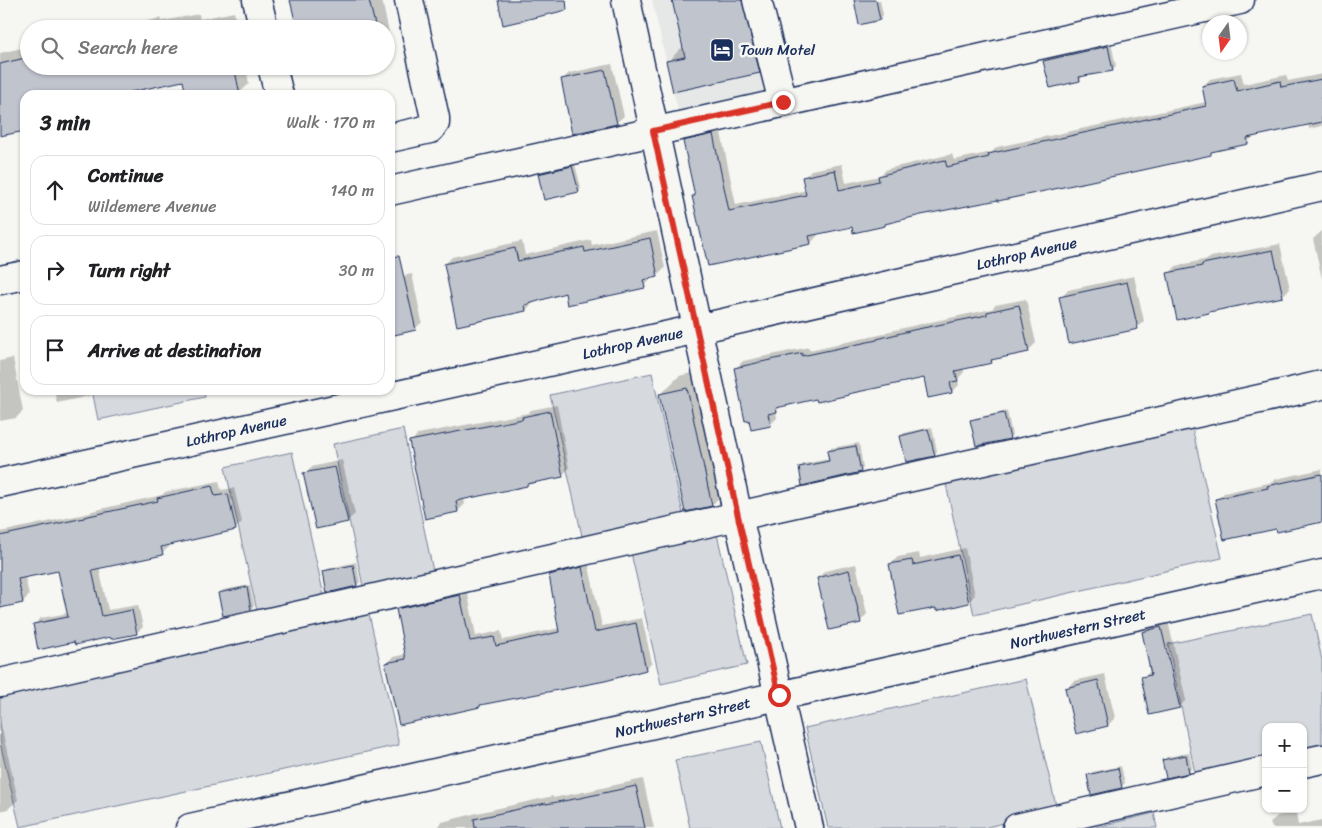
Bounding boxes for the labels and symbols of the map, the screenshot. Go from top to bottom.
north arrow [1202,15,1247,60]
hotel icon: Town Motel [709,37,735,63]
place label: Town Motel [740,37,816,63]
route end [772,91,795,114]
street label: Lothrop Avenue [974,229,1080,278]
street label: Lothrop Avenue [580,319,686,367]
street label: Lothrop Avenue [183,407,289,455]
street label: Northwestern Street [1007,601,1149,657]
route start [768,684,791,707]
street label: Northwestern Street [612,689,754,745]

